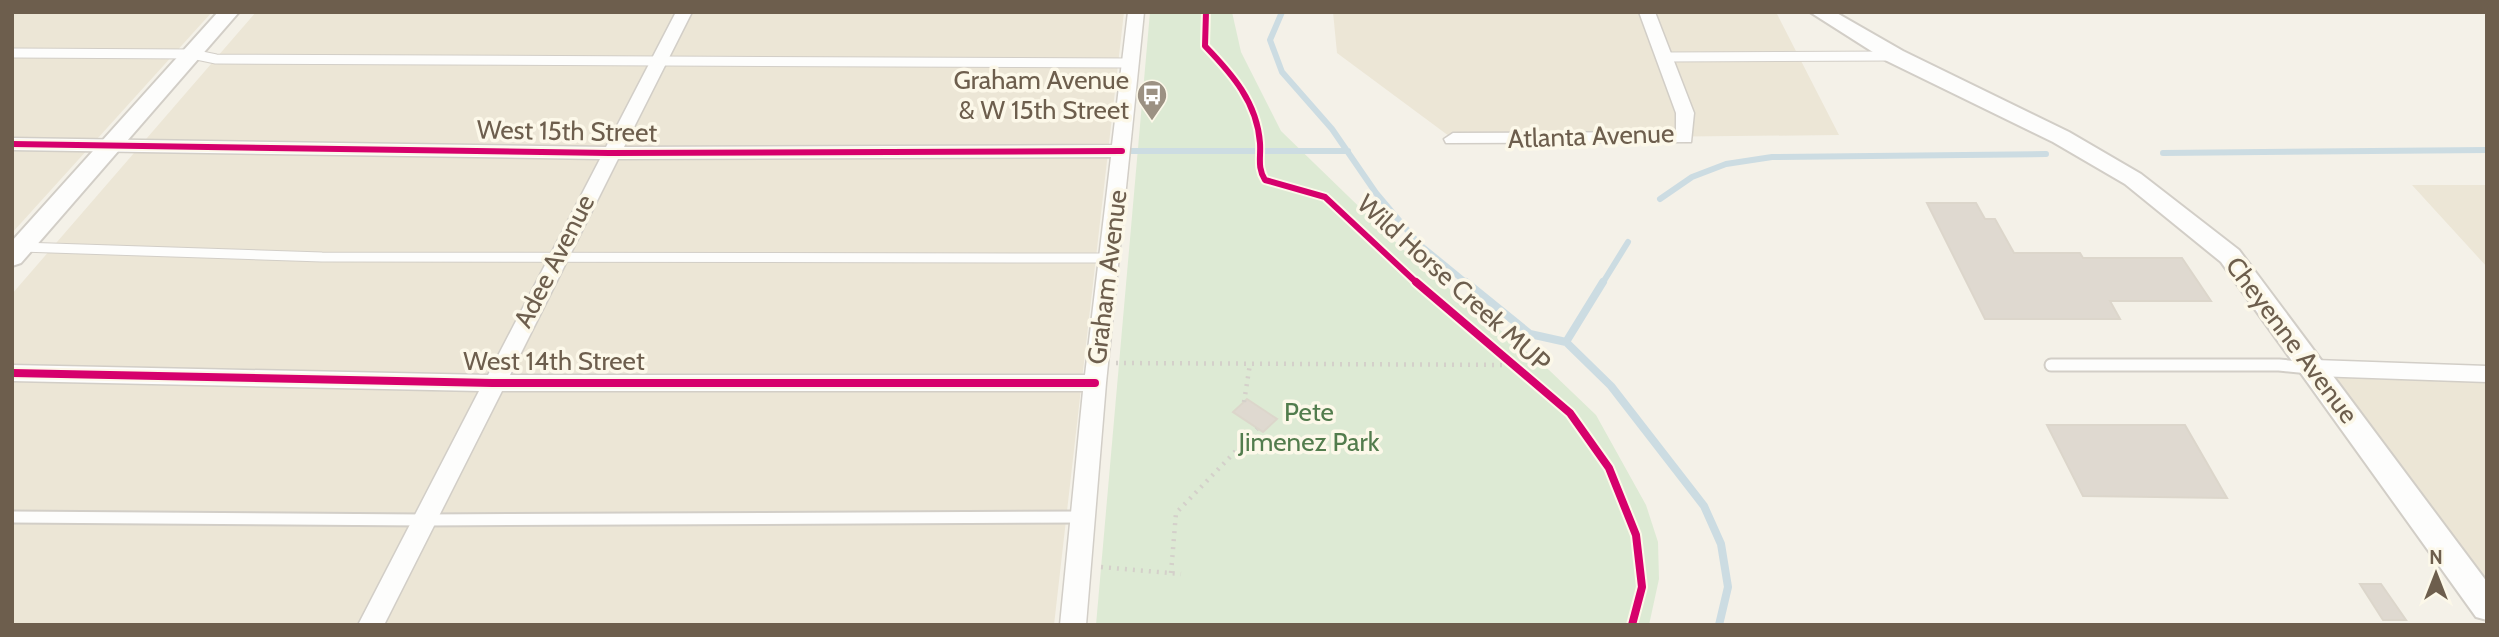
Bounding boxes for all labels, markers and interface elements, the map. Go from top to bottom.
place label: Graham Avenue & W 15th Street [953,64,1129,126]
bus stop icon: Graham Avenue & W 15th Street [1135,78,1169,122]
street label: West 15th Street [477,113,658,149]
street label: Atlanta Avenue [1507,117,1675,155]
street label: Graham Avenue [1080,188,1134,366]
street label: Wild Horse Creek MUP [1351,188,1557,378]
street label: Adee Avenue [507,189,601,333]
street label: Cheyenne Avenue [2219,250,2365,430]
street label: West 14th Street [463,345,645,377]
park label: Pete Jimenez Park [1238,396,1380,458]
north arrow [2401,539,2471,609]
text: N [2429,546,2443,569]

